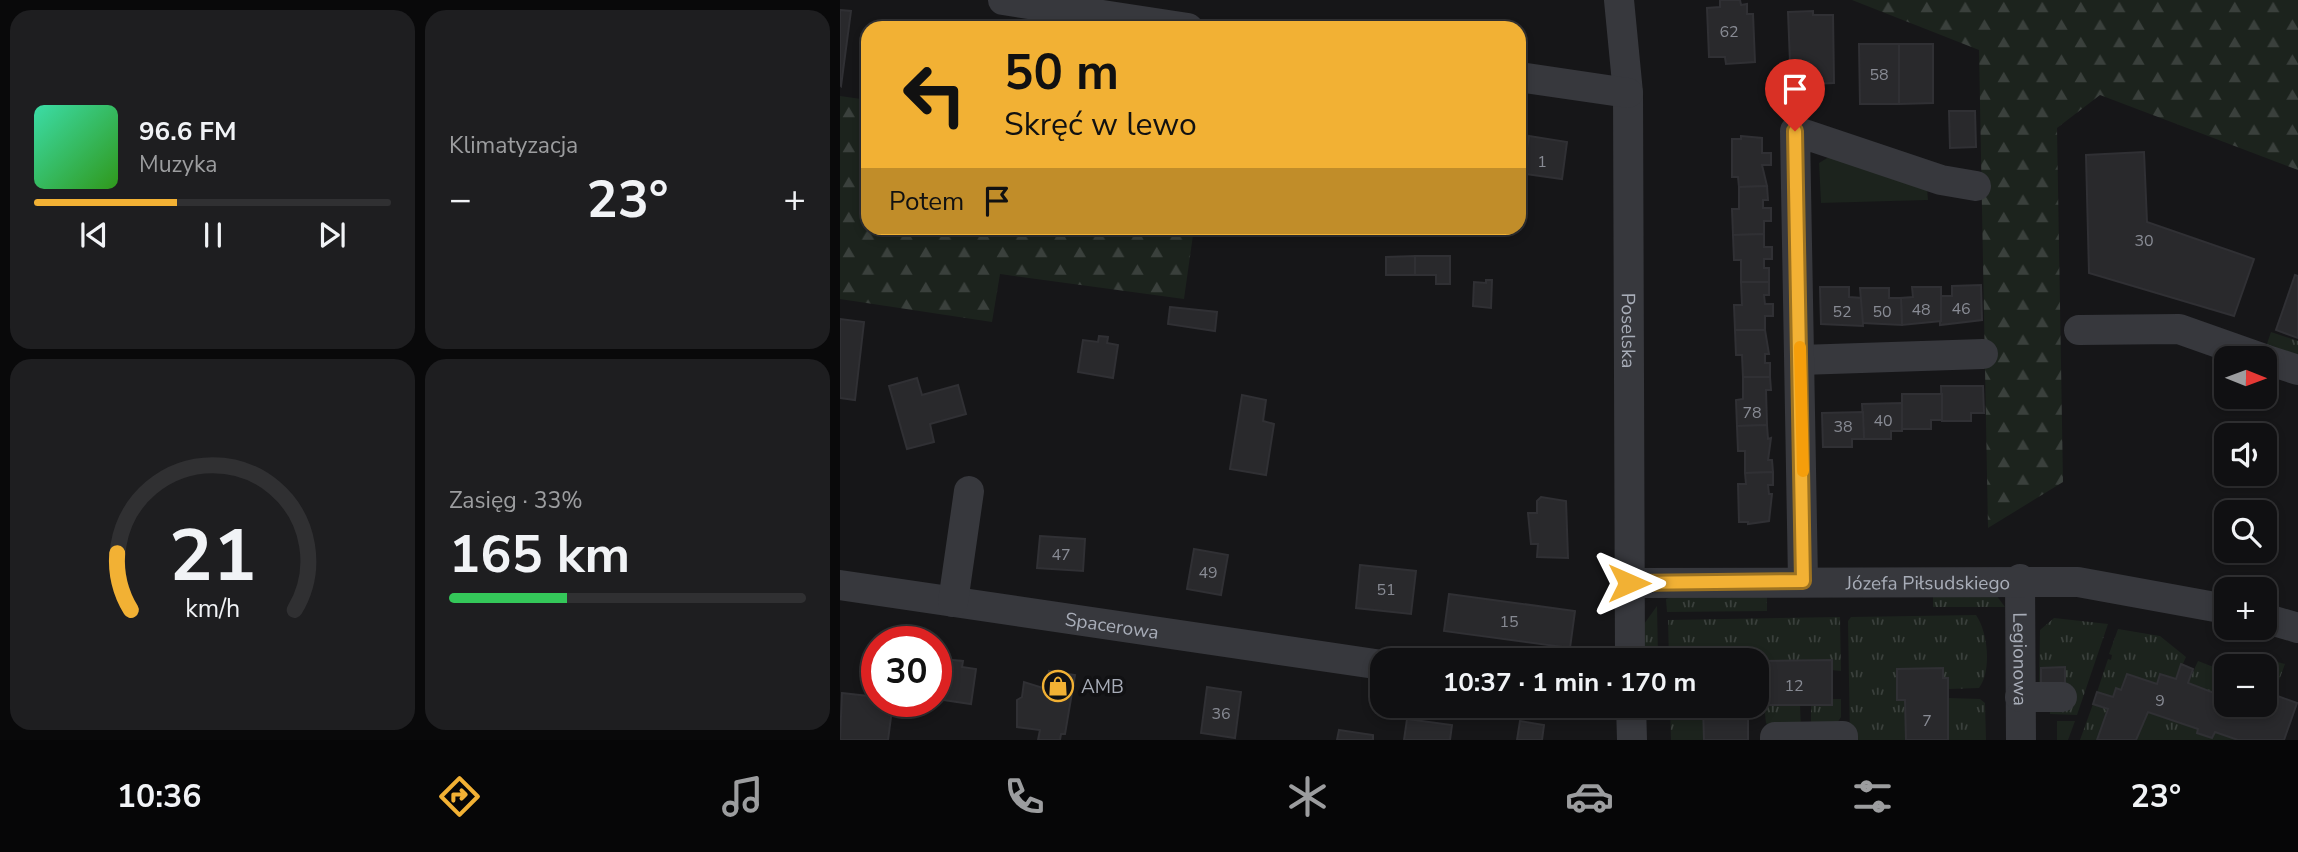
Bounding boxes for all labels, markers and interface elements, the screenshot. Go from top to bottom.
house number: 62 [1719,21,1739,43]
text: 50 m [1004,39,1119,106]
icon: left [889,49,980,140]
pin [1765,59,1825,131]
house number: 58 [1869,64,1889,86]
icon: arrive [1776,70,1814,108]
text: Skręć w lewo [1004,103,1197,146]
text: 96.6 FM [139,114,236,149]
text: Klimatyzacja [449,130,578,161]
text: Muzyka [139,149,217,180]
house number: 1 [1537,151,1547,173]
text: 23° [586,164,669,235]
text: − [449,174,472,225]
text: + [783,174,806,225]
icon: arrive [978,182,1016,220]
text: Potem [889,184,964,219]
icon: previous [75,216,113,254]
icon: pause [194,216,232,254]
icon: next [313,216,351,254]
house number: 30 [2134,230,2154,252]
street label: Poselska [1615,293,1641,368]
house number: 46 [1951,298,1971,320]
house number: 48 [1911,299,1931,321]
house number: 52 [1832,301,1852,323]
house number: 50 [1872,301,1892,323]
north arrow [2214,346,2277,410]
map controls [2214,346,2277,717]
house number: 78 [1742,402,1762,424]
house number: 40 [1873,410,1893,432]
house number: 38 [1833,416,1853,438]
button: sound [2214,423,2277,486]
text: Zasięg · 33% [449,485,583,516]
button: search [2214,500,2277,563]
text: 21 [169,507,256,607]
text: 165 km [449,519,630,590]
house number: 47 [1051,544,1071,566]
position arrow [1592,546,1666,620]
house number: 49 [1198,562,1218,584]
street label: Józefa Piłsudskiego [1845,570,2010,597]
button: + [2214,577,2277,640]
house number: 51 [1376,579,1396,601]
text: km/h [185,592,240,626]
street label: Spacerowa [1063,606,1161,646]
house number: 15 [1499,611,1519,633]
street label: Legionowa [2006,612,2033,706]
speed limit sign: 30 [861,626,952,717]
button: − [2214,654,2277,717]
text: 10:37 · 1 min · 170 m [1443,665,1696,700]
shop icon: AMB [1041,669,1075,703]
place label: AMB [1081,674,1124,700]
house number: 12 [1784,675,1804,697]
house number: 9 [2155,690,2165,712]
house number: 36 [1211,703,1231,725]
house number: 7 [1922,710,1932,732]
icon: directions [435,772,484,821]
icon: music [718,772,767,821]
icon: phone [1000,772,1049,821]
icon: climate [1283,772,1332,821]
icon: car [1565,772,1614,821]
icon: filters [1848,772,1897,821]
text: 10:36 [117,775,202,818]
text: 23° [2131,775,2181,818]

